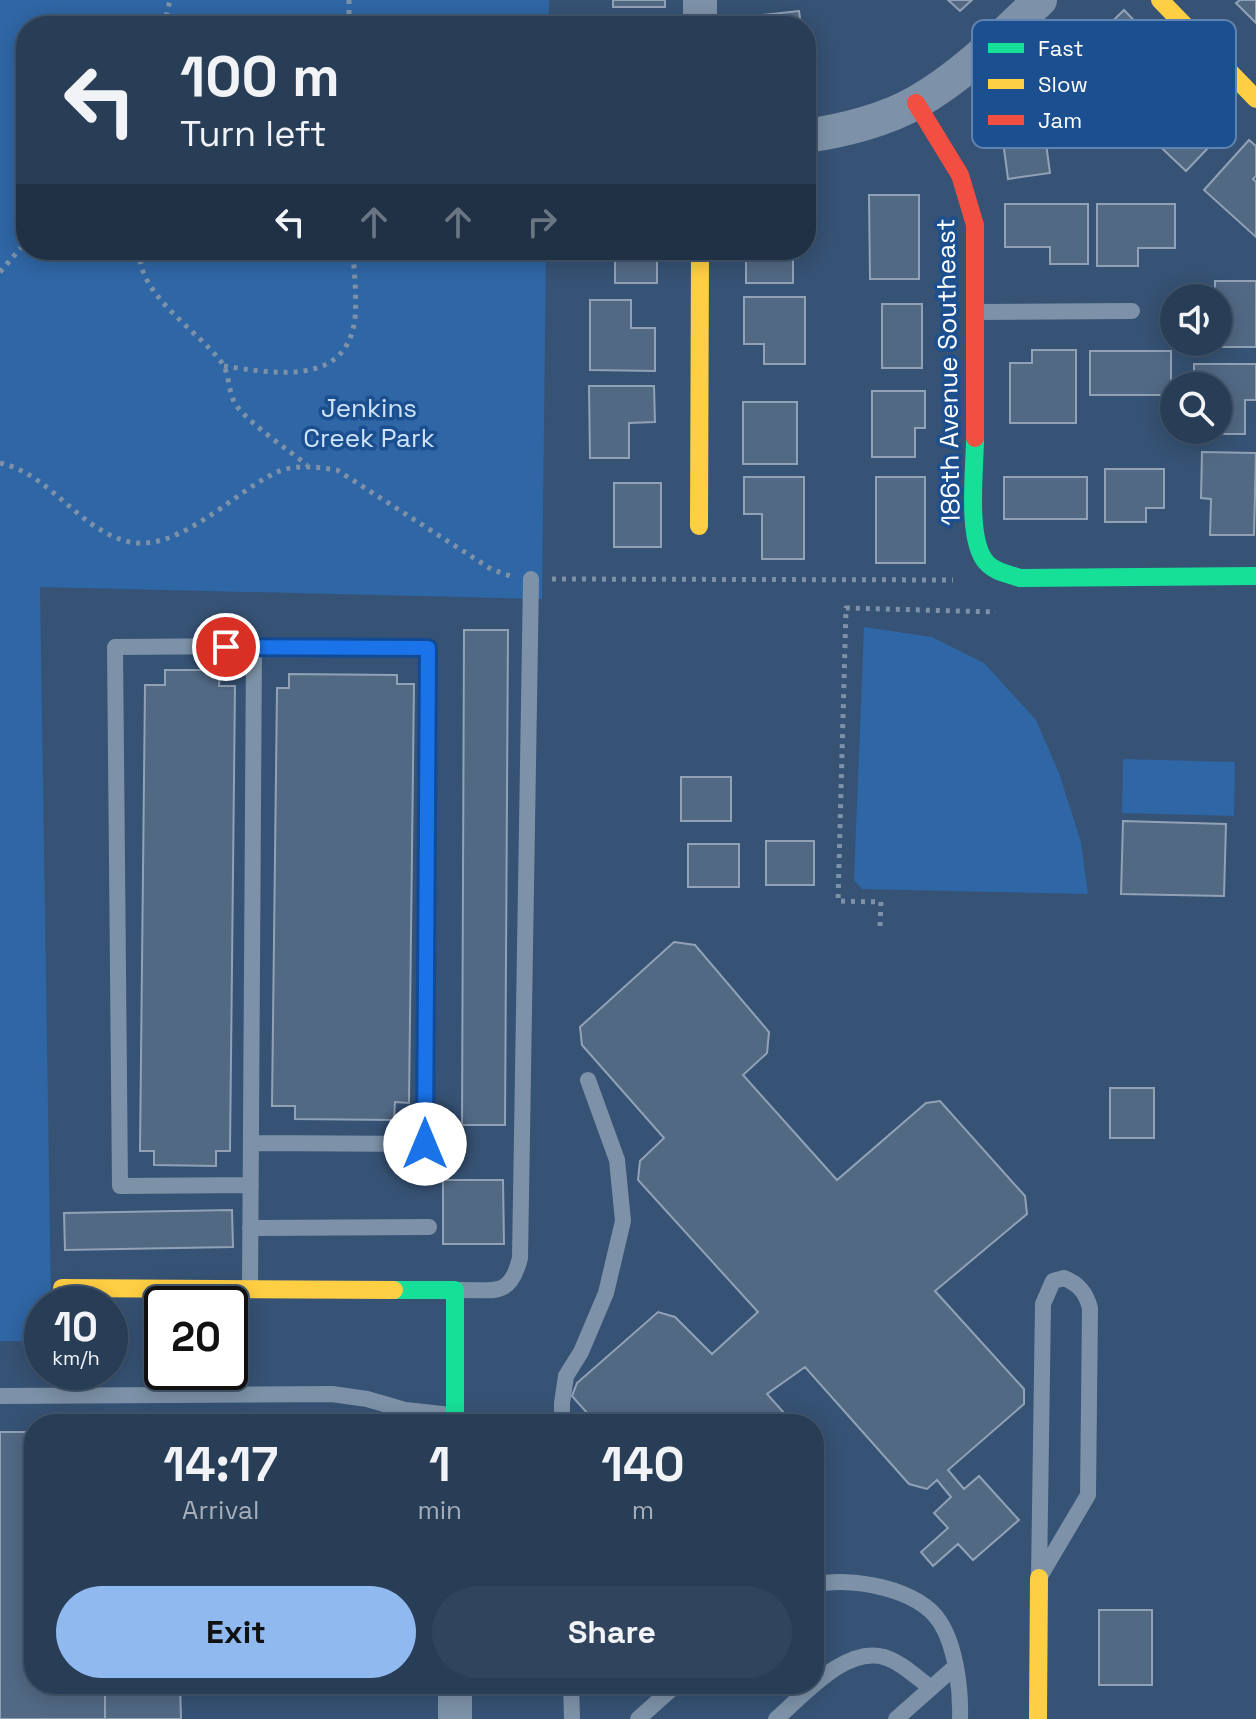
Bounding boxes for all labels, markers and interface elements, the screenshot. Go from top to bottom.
legend [972,20,1236,148]
text: Fast [1038,34,1084,62]
text: 100 m [180,41,340,112]
icon: left [48,48,152,152]
text: Slow [1038,70,1088,98]
text: Jam [1038,106,1082,134]
text: Turn left [180,111,327,157]
icon: left [268,200,312,244]
icon: ahead [352,200,396,244]
icon: ahead [436,200,480,244]
icon: right [520,200,564,244]
street label: 186th Avenue Southeast [928,218,968,526]
map controls [1160,284,1232,444]
button: sound [1160,284,1232,356]
button: search [1160,372,1232,444]
park label: Jenkins Creek Park [303,391,435,455]
pin [192,613,260,681]
icon: arrive [204,625,248,669]
position arrow [383,1102,467,1186]
speed limit sign: 20 [144,1286,248,1390]
text: 10 [54,1302,98,1353]
text: km/h [52,1345,100,1371]
text: 14:17 [163,1434,278,1495]
text: 1 [429,1434,451,1495]
text: 140 [601,1434,685,1495]
text: Arrival [182,1493,259,1527]
text: min [417,1493,462,1527]
text: m [632,1493,654,1527]
button: Exit [56,1586,416,1678]
button: Share [432,1586,792,1678]

